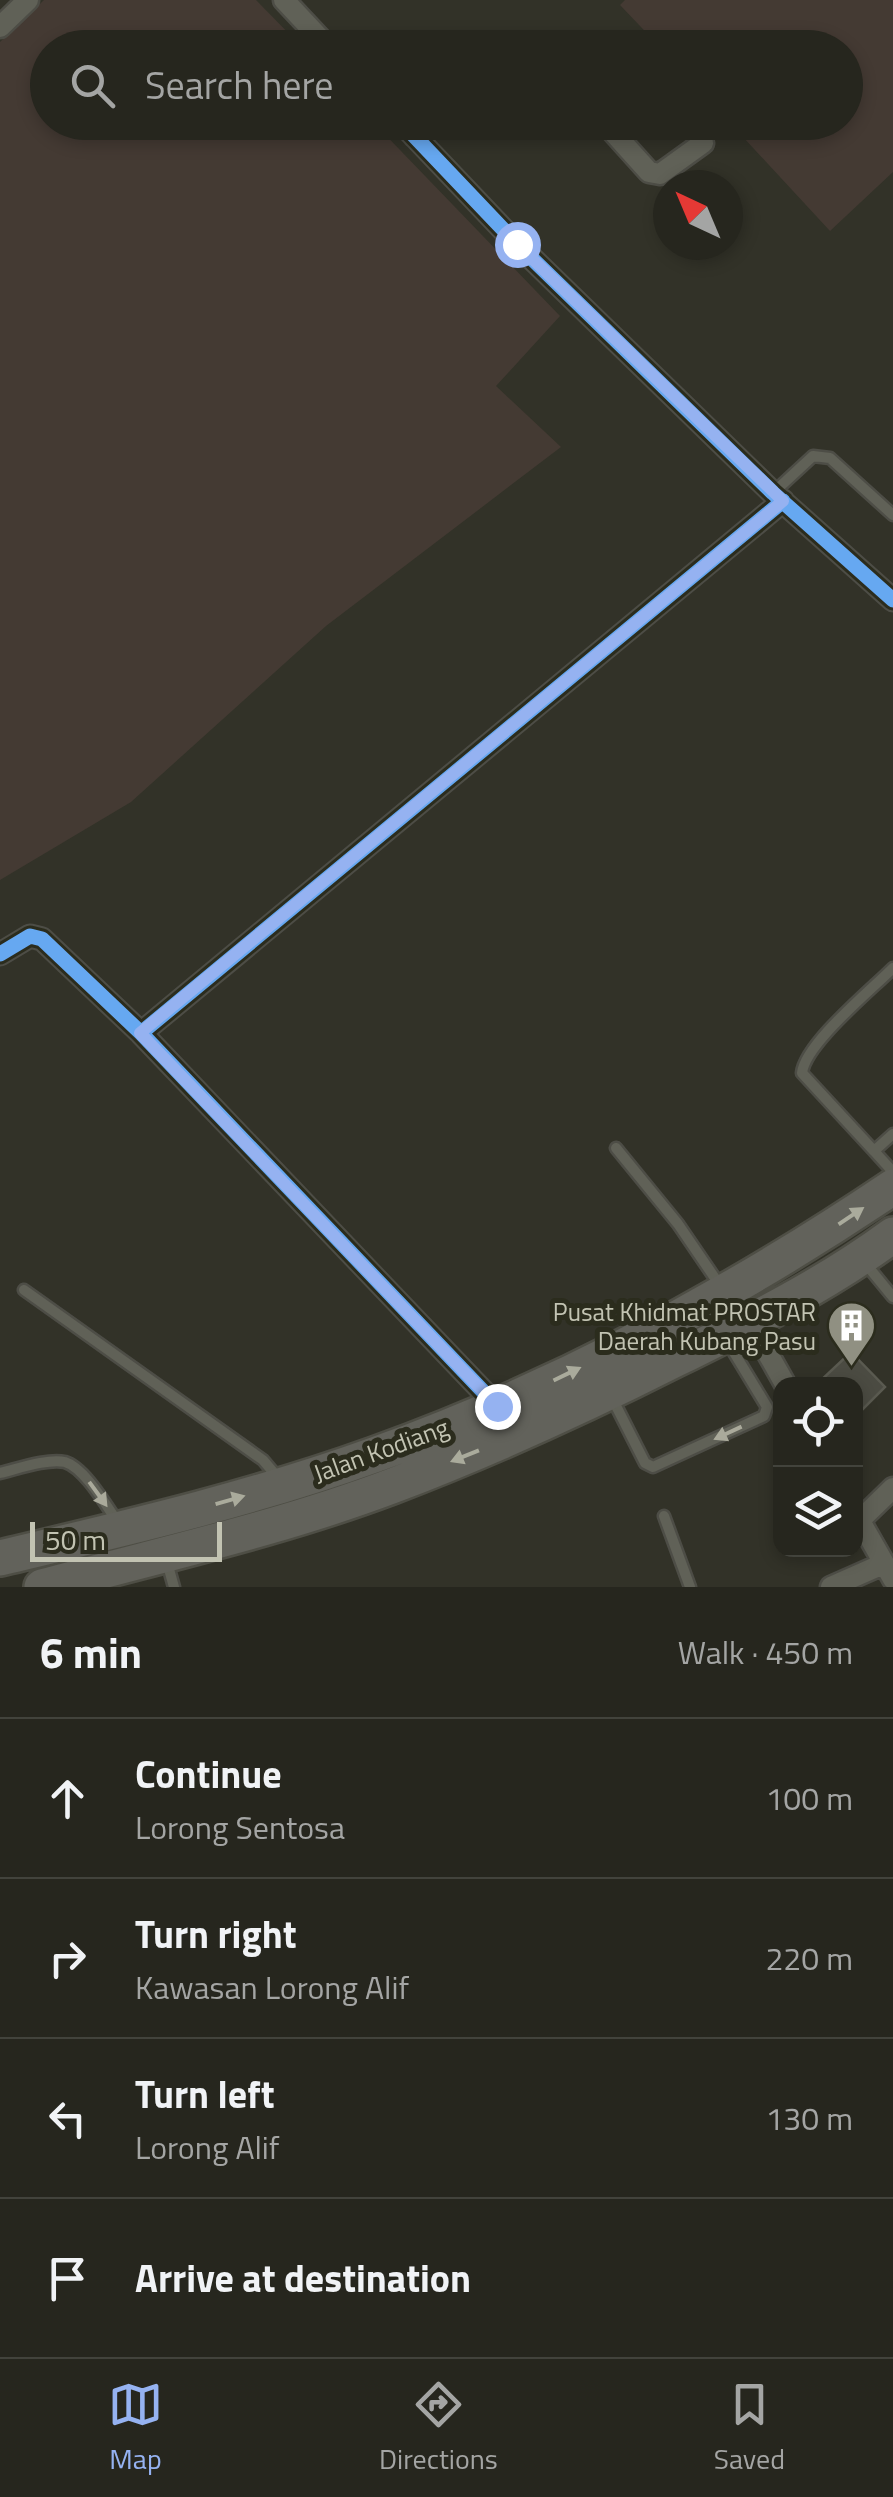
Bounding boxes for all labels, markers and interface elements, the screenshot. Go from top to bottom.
search box [30,30,863,140]
text: Search here [145,56,333,114]
icon: search [65,58,120,113]
north arrow [653,170,743,260]
route start [495,222,541,268]
one-way arrow [837,1207,864,1225]
place label: Pusat Khidmat PROSTAR Daerah Kubang Pasu [553,1293,816,1360]
building icon: Pusat Khidmat PROSTAR Daerah Kubang Pasu [825,1300,877,1368]
one-way arrow [553,1366,582,1383]
map controls [773,1377,863,1557]
button: locate [773,1377,863,1467]
route end [475,1384,521,1430]
street label: Jalan Kodiang [308,1408,454,1492]
one-way arrow [713,1424,742,1441]
one-way arrow [450,1448,480,1464]
button: layers [773,1467,863,1557]
one-way arrow [87,1481,107,1507]
one-way arrow [216,1492,246,1507]
scale bar [30,1517,222,1562]
text: 50 m [45,1518,106,1561]
text: 6 min [40,1620,142,1684]
text: Walk · 450 m [678,1628,853,1676]
text: Continue [135,1745,282,1803]
icon: ahead [40,1771,95,1826]
text: 100 m [765,1774,853,1822]
text: Lorong Sentosa [135,1803,345,1851]
text: Turn right [135,1905,297,1963]
icon: right [40,1931,95,1986]
text: 220 m [765,1934,853,1982]
text: Kawasan Lorong Alif [135,1963,409,2011]
text: Turn left [135,2065,275,2123]
icon: left [40,2091,95,2146]
text: 130 m [765,2094,853,2142]
text: Lorong Alif [135,2123,279,2171]
text: Arrive at destination [135,2249,471,2307]
icon: arrive [40,2251,95,2306]
tab: Map [108,2377,163,2480]
tab: Directions [379,2377,498,2480]
tab: Saved [714,2377,785,2480]

